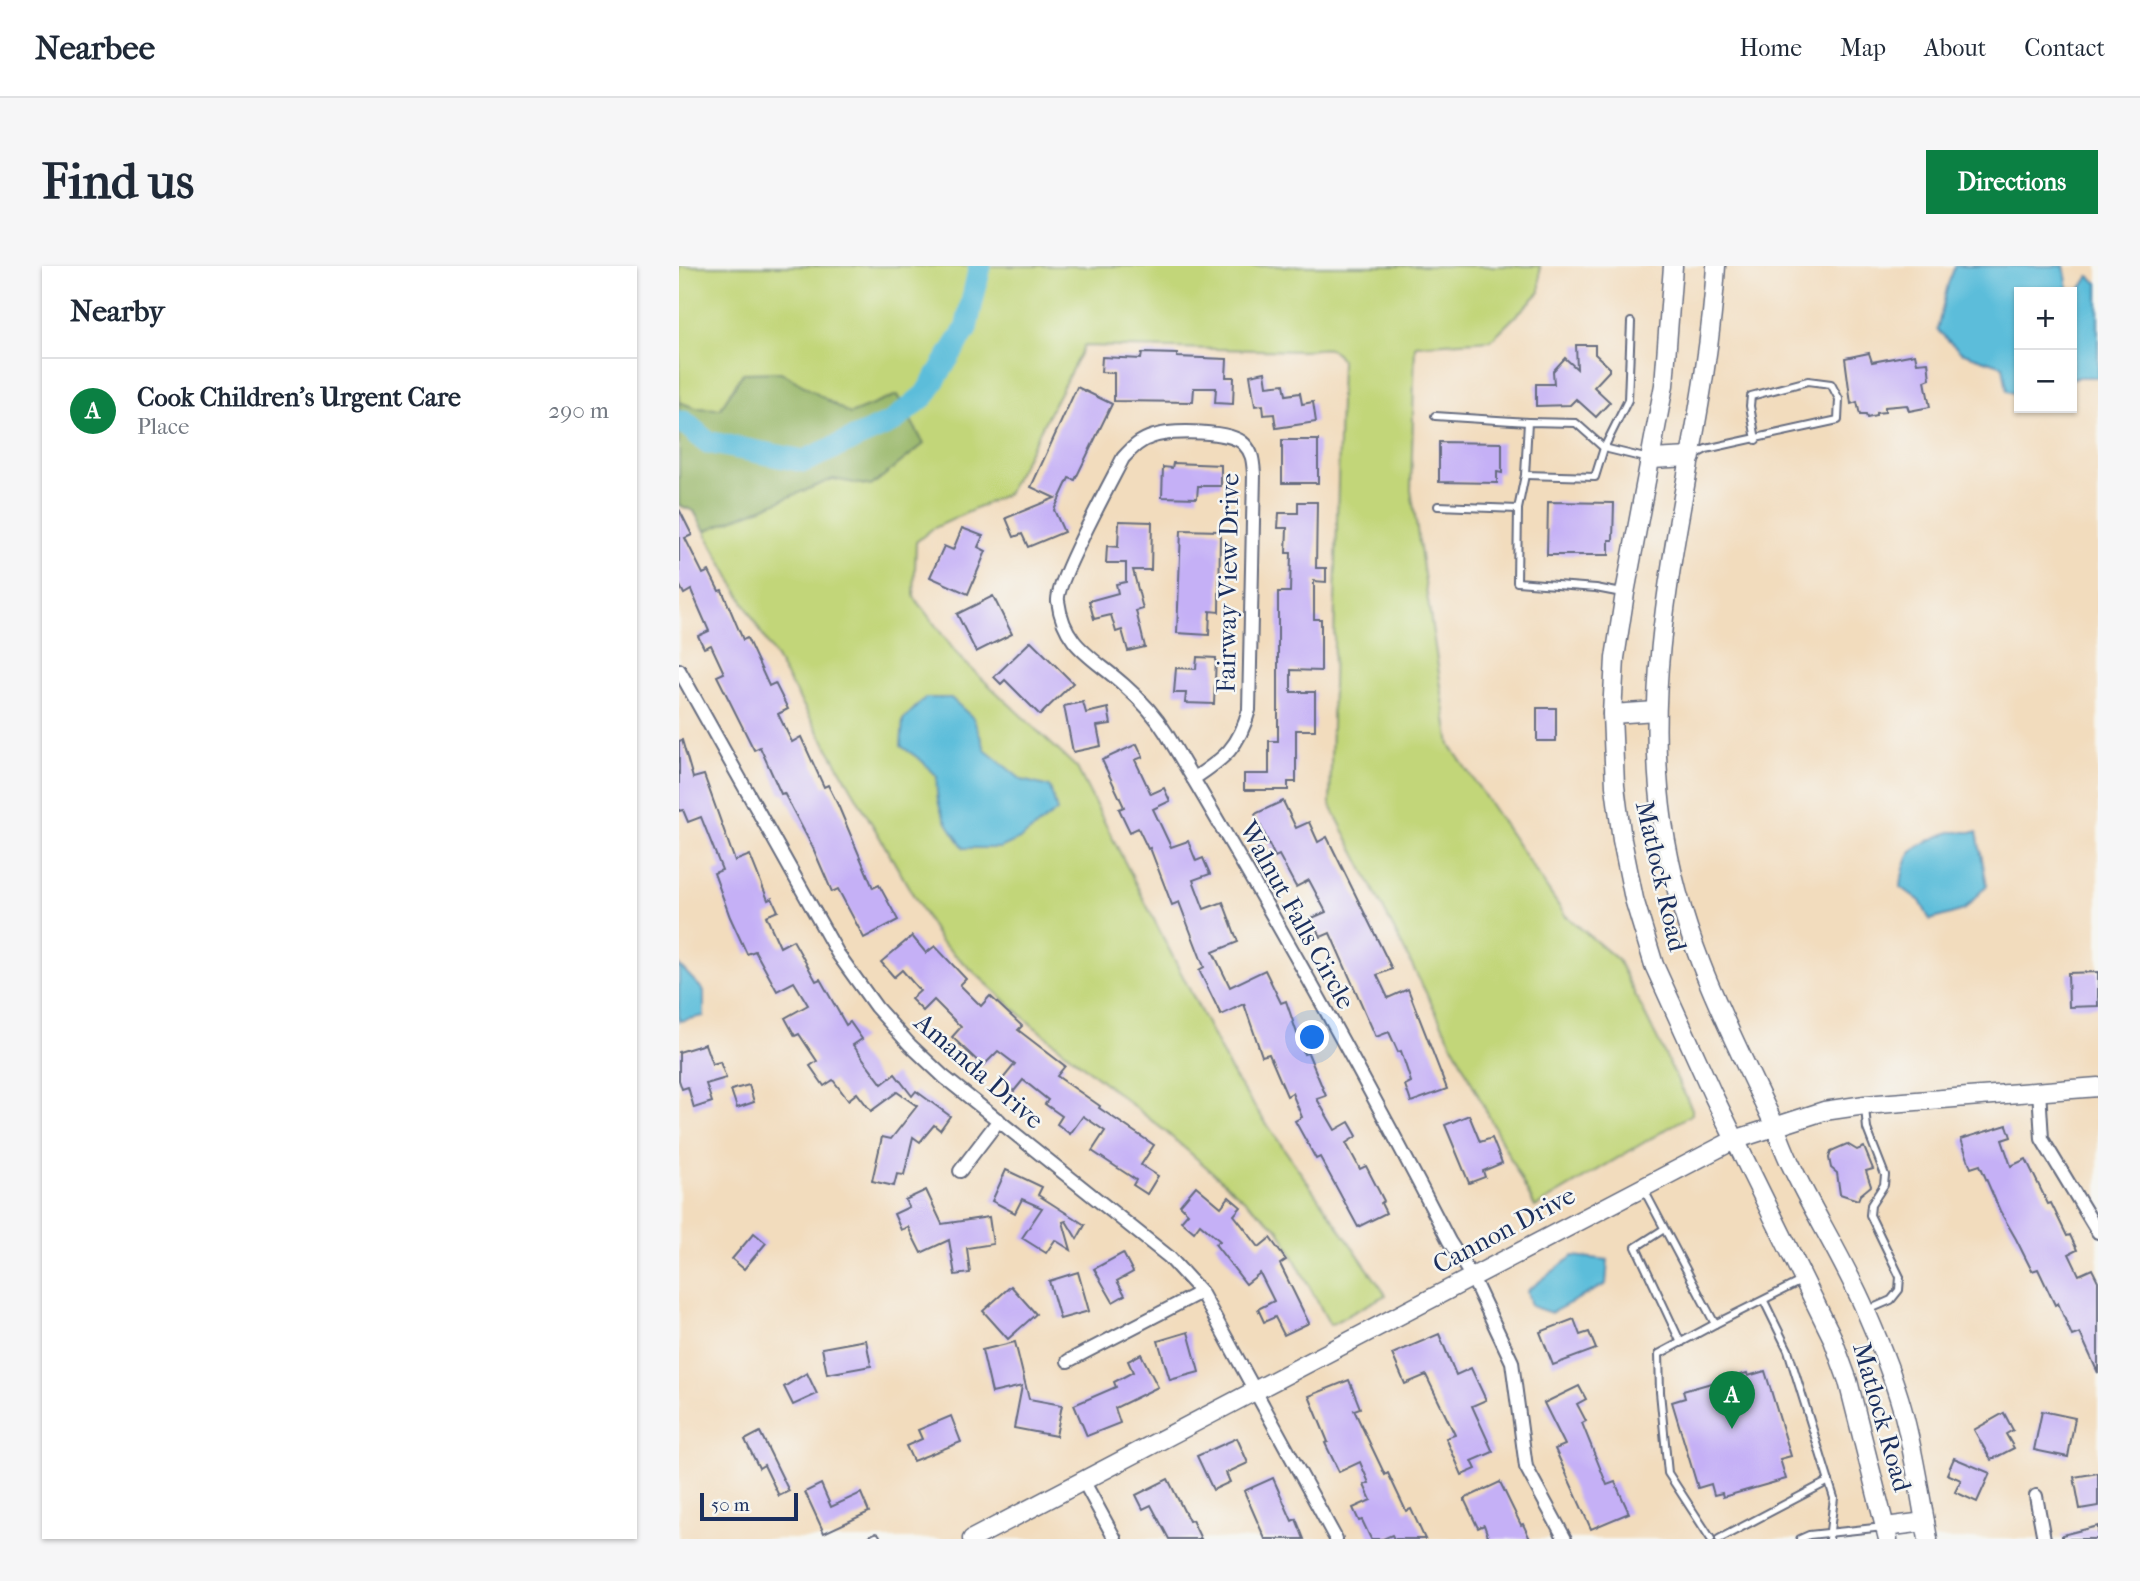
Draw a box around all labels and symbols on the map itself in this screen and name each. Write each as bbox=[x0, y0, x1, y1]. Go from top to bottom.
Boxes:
street label: Fairway View Drive bbox=[1211, 472, 1245, 693]
street label: Matlock Road bbox=[1629, 798, 1694, 955]
street label: Walnut Falls Circle bbox=[1232, 815, 1361, 1014]
street label: Amanda Drive bbox=[907, 1006, 1050, 1136]
your location bbox=[1295, 1020, 1329, 1054]
street label: Cannon Drive bbox=[1428, 1179, 1581, 1280]
street label: Matlock Road bbox=[1846, 1339, 1918, 1496]
pin: A bbox=[1709, 1371, 1755, 1429]
scale bar bbox=[700, 1490, 798, 1522]

